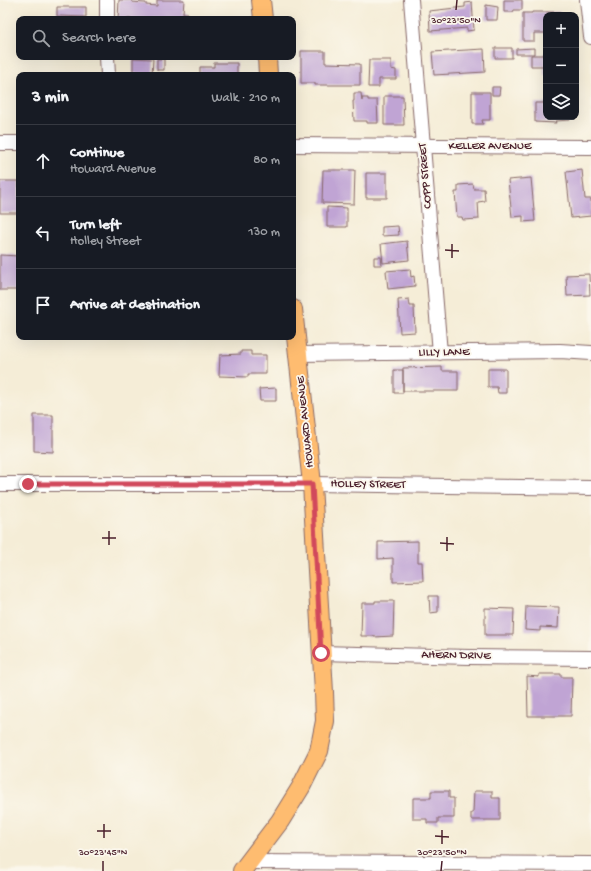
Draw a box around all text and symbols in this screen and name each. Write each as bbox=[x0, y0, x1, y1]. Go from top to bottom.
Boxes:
map controls bbox=[543, 12, 579, 120]
button: + bbox=[543, 12, 579, 48]
text: 30°23'50"N bbox=[430, 15, 481, 27]
search box bbox=[16, 16, 296, 60]
icon: search bbox=[30, 27, 52, 49]
text: Search here bbox=[62, 29, 136, 47]
button: − bbox=[543, 48, 579, 84]
button: layers bbox=[543, 84, 579, 120]
text: 3 min bbox=[32, 88, 69, 108]
text: Walk · 210 m bbox=[212, 91, 280, 106]
street label: KELLER AVENUE bbox=[449, 140, 532, 154]
street label: COPP STREET bbox=[416, 141, 436, 209]
text: Continue bbox=[70, 144, 124, 162]
icon: ahead bbox=[32, 150, 54, 172]
text: 80 m bbox=[253, 153, 280, 168]
text: Howard Avenue bbox=[70, 162, 156, 177]
text: Turn left bbox=[70, 216, 121, 234]
icon: left bbox=[32, 222, 54, 244]
text: 130 m bbox=[248, 225, 280, 240]
text: Holley Street bbox=[70, 234, 141, 249]
icon: arrive bbox=[32, 294, 54, 316]
text: Arrive at destination bbox=[70, 296, 200, 314]
street label: LILLY LANE bbox=[418, 346, 470, 360]
street label: HOWARD AVENUE bbox=[294, 375, 318, 468]
route end bbox=[19, 475, 37, 493]
street label: HOLLEY STREET bbox=[330, 477, 407, 493]
route start bbox=[312, 644, 330, 662]
street label: AHERN DRIVE bbox=[421, 648, 491, 664]
text: 30°23'45"N bbox=[78, 847, 128, 859]
text: 30°23'50"N bbox=[416, 847, 467, 859]

